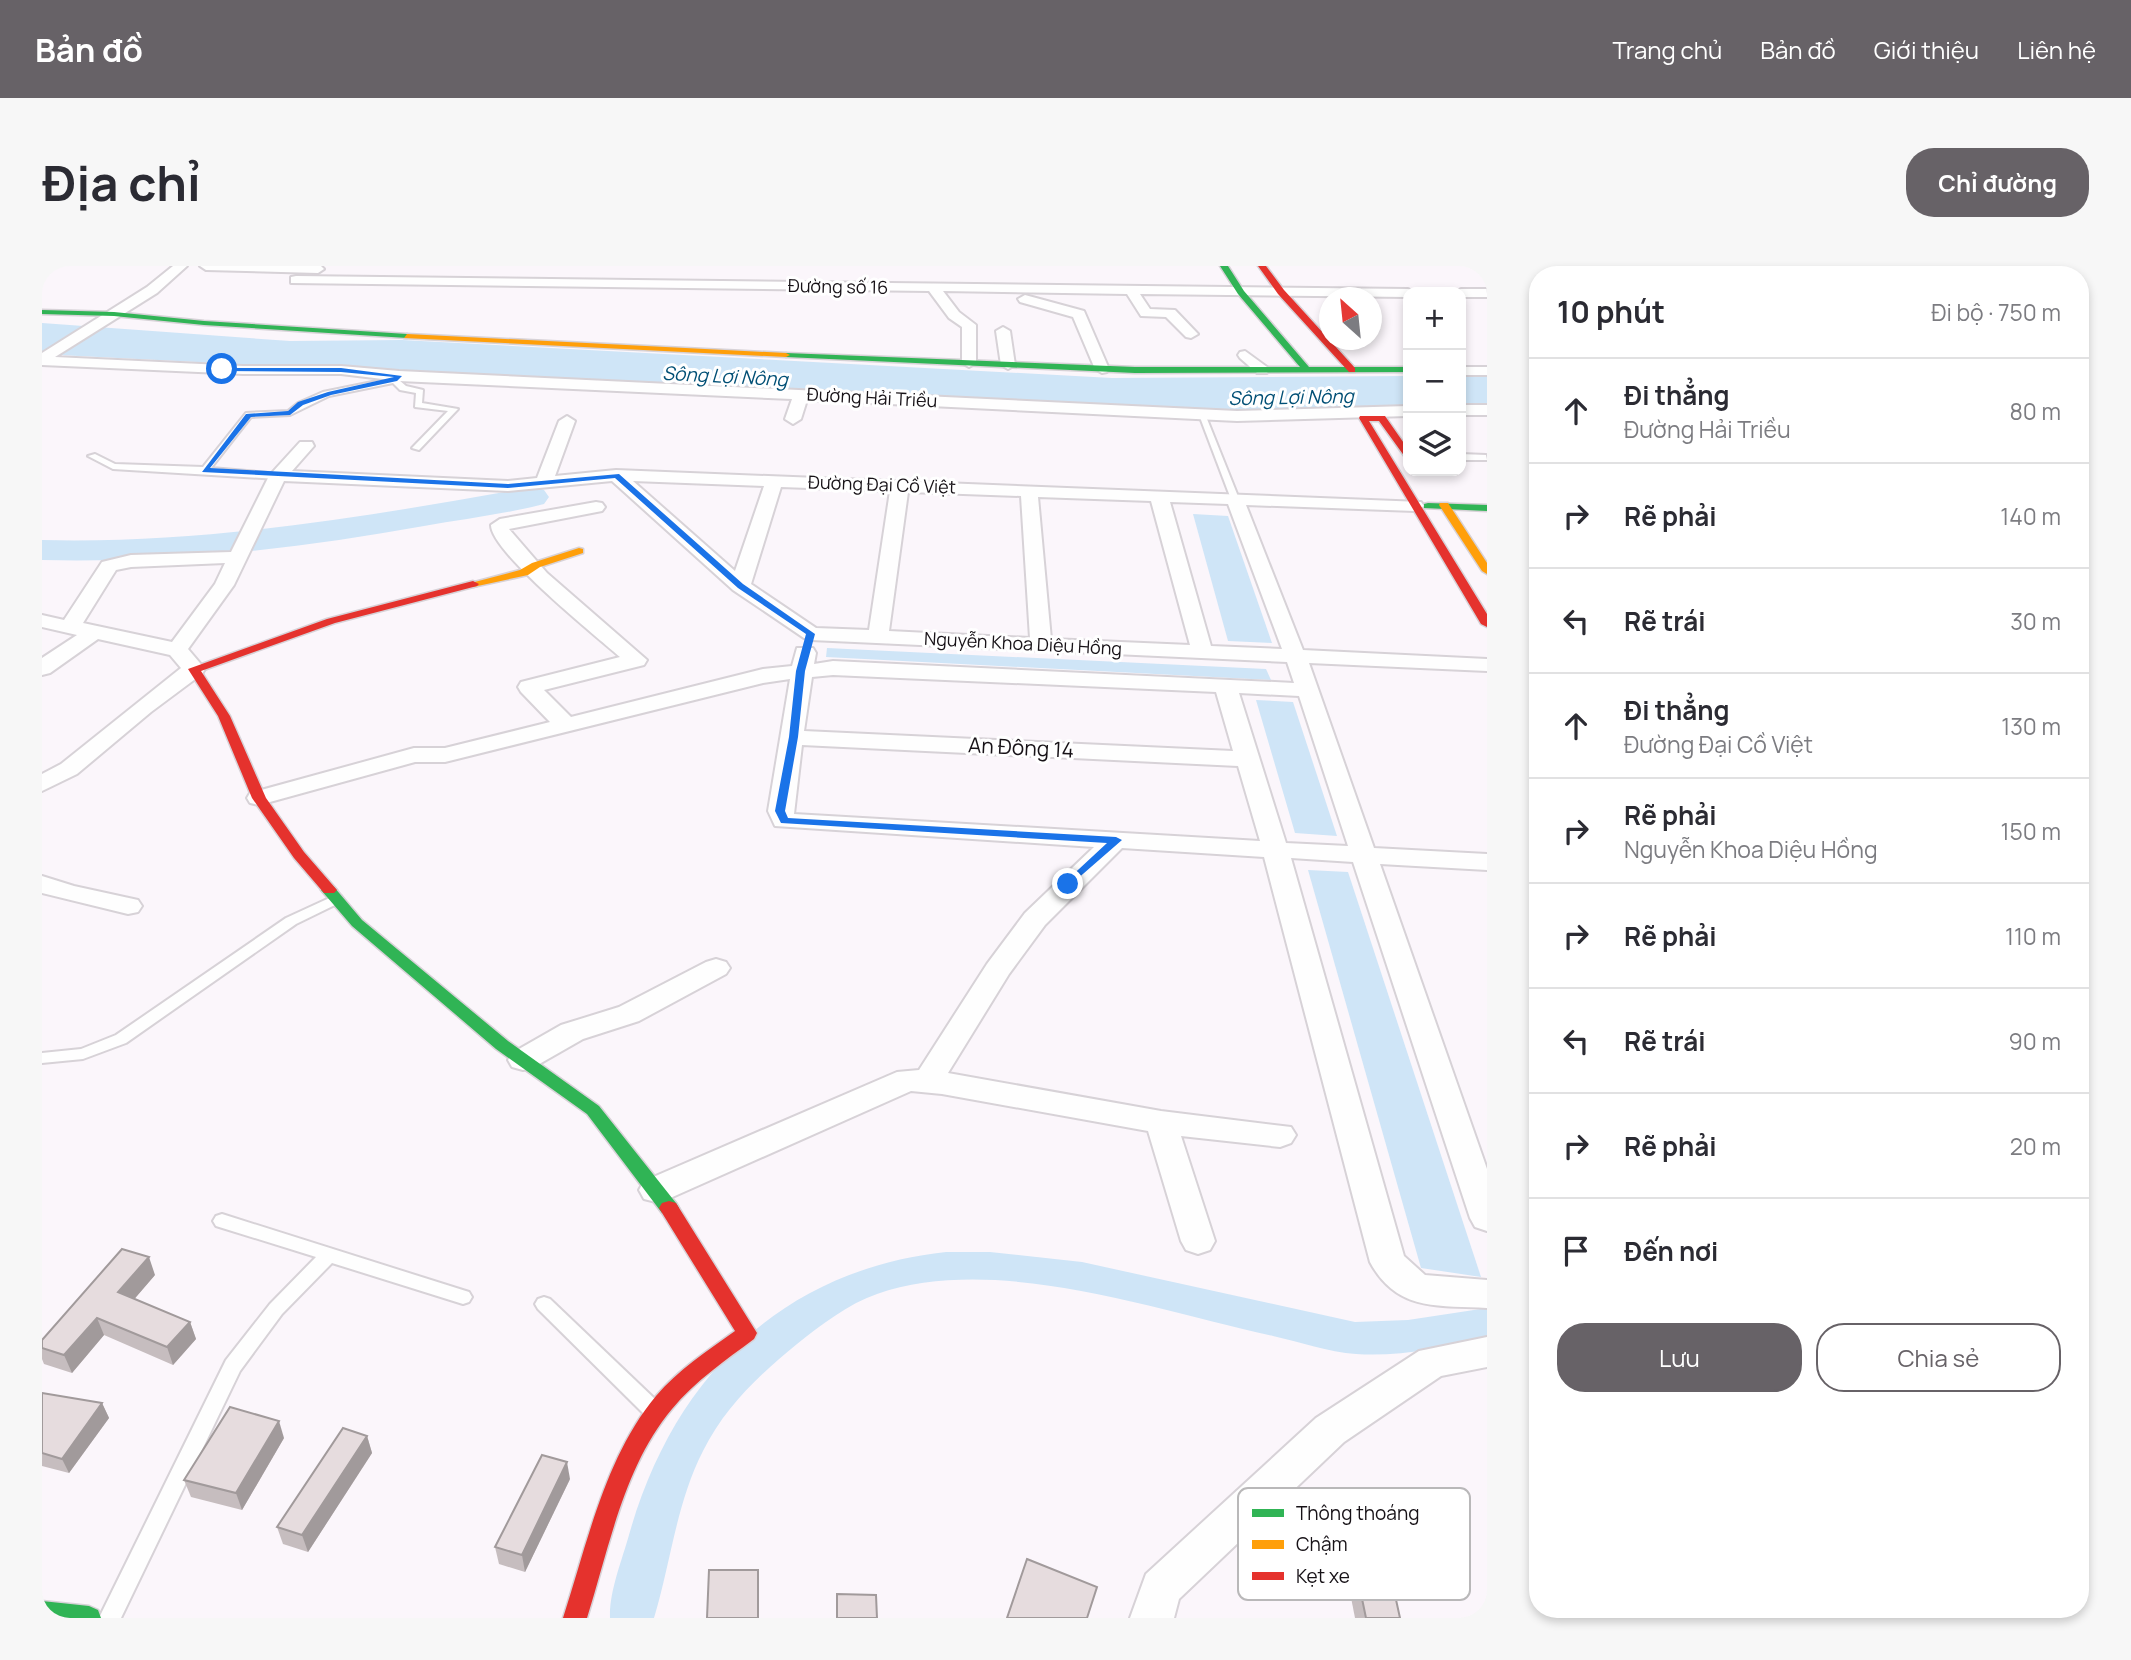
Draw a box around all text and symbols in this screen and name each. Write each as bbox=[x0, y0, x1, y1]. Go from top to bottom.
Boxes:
text: Bản đồ bbox=[35, 27, 143, 72]
text: Trang chủ bbox=[1613, 33, 1722, 66]
text: Bản đồ bbox=[1760, 33, 1836, 66]
text: Giới thiệu bbox=[1874, 33, 1979, 66]
text: Liên hệ bbox=[2017, 33, 2096, 66]
button: Chỉ đường bbox=[1906, 148, 2089, 217]
text: Địa chỉ bbox=[42, 149, 201, 216]
street label: Đường số 16 bbox=[788, 273, 888, 299]
north arrow bbox=[1319, 287, 1382, 350]
map controls bbox=[1403, 287, 1466, 476]
button: + bbox=[1403, 287, 1466, 350]
text: 10 phút bbox=[1557, 291, 1665, 332]
text: Đi bộ · 750 m bbox=[1931, 296, 2061, 328]
button: − bbox=[1403, 350, 1466, 413]
route start bbox=[206, 353, 237, 384]
water label: Sông Lợi Nông bbox=[662, 360, 790, 392]
text: Đi thẳng bbox=[1624, 377, 1730, 413]
street label: Đường Hải Triều bbox=[806, 382, 938, 412]
water label: Sông Lợi Nông bbox=[1228, 383, 1356, 411]
icon: ahead bbox=[1557, 392, 1595, 430]
text: 80 m bbox=[2010, 395, 2061, 427]
button: layers bbox=[1403, 413, 1466, 476]
text: Đường Hải Triều bbox=[1624, 413, 1791, 445]
street label: Đường Đại Cồ Việt bbox=[808, 469, 956, 499]
icon: right bbox=[1557, 497, 1595, 535]
text: Rẽ phải bbox=[1624, 498, 1717, 534]
text: 140 m bbox=[2000, 500, 2061, 532]
icon: left bbox=[1557, 602, 1595, 640]
text: Rẽ trái bbox=[1624, 603, 1706, 639]
text: 30 m bbox=[2010, 605, 2061, 637]
street label: Nguyễn Khoa Diệu Hồng bbox=[923, 626, 1123, 660]
text: Đi thẳng bbox=[1624, 692, 1730, 728]
icon: ahead bbox=[1557, 707, 1595, 745]
text: 130 m bbox=[2001, 710, 2061, 742]
text: Đường Đại Cồ Việt bbox=[1624, 728, 1813, 760]
street label: An Đông 14 bbox=[967, 730, 1075, 764]
text: Rẽ phải bbox=[1624, 797, 1717, 833]
icon: right bbox=[1557, 812, 1595, 850]
text: 150 m bbox=[2001, 815, 2061, 847]
text: Nguyễn Khoa Diệu Hồng bbox=[1624, 833, 1878, 865]
route end bbox=[1052, 868, 1083, 899]
icon: right bbox=[1557, 917, 1595, 955]
text: Rẽ phải bbox=[1624, 918, 1717, 954]
text: 110 m bbox=[2005, 920, 2061, 952]
icon: left bbox=[1557, 1022, 1595, 1060]
text: Rẽ trái bbox=[1624, 1023, 1706, 1059]
text: 90 m bbox=[2009, 1025, 2061, 1057]
icon: right bbox=[1557, 1127, 1595, 1165]
text: Rẽ phải bbox=[1624, 1128, 1717, 1164]
text: 20 m bbox=[2010, 1130, 2061, 1162]
icon: arrive bbox=[1557, 1232, 1595, 1270]
text: Đến nơi bbox=[1624, 1233, 1718, 1269]
button: Lưu bbox=[1557, 1323, 1802, 1392]
button: Chia sẻ bbox=[1816, 1323, 2061, 1392]
legend bbox=[1238, 1488, 1470, 1600]
text: Thông thoáng bbox=[1296, 1500, 1419, 1526]
text: Chậm bbox=[1296, 1531, 1348, 1557]
text: Kẹt xe bbox=[1296, 1563, 1350, 1589]

